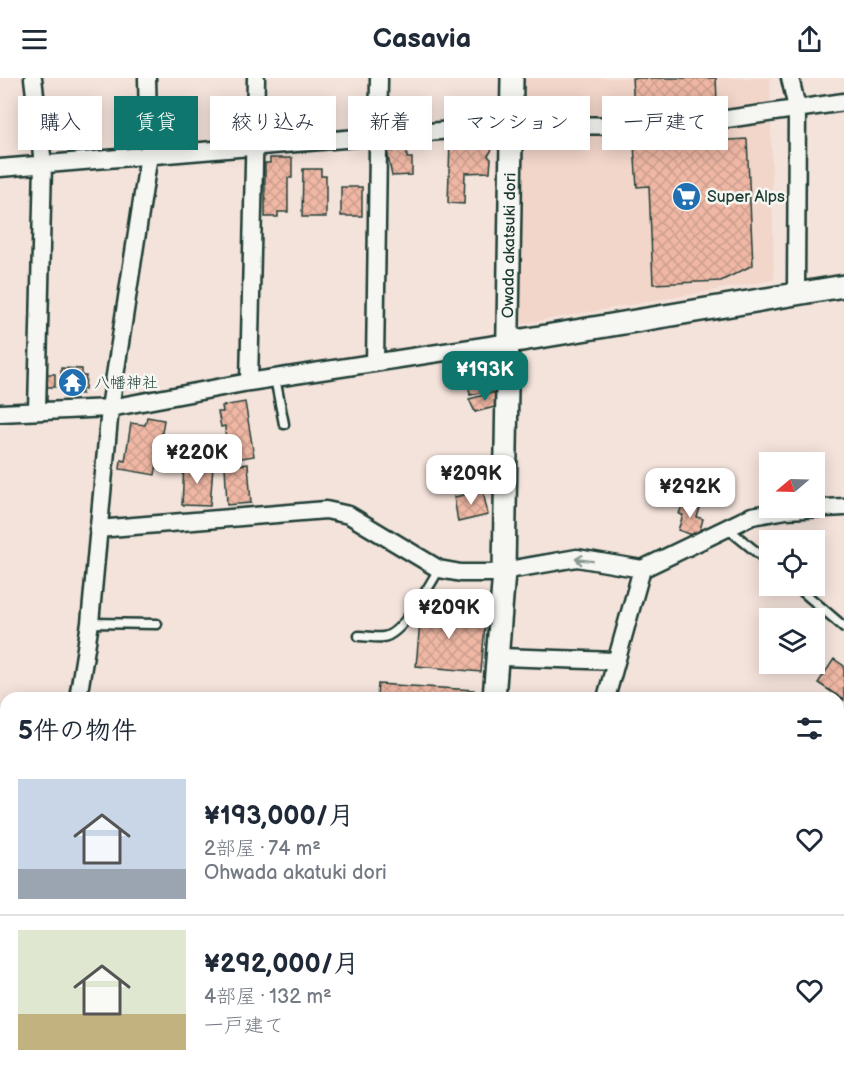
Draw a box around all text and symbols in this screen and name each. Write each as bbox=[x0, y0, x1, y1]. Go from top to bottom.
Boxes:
icon: menu bbox=[18, 23, 51, 56]
text: Casavia bbox=[373, 23, 471, 55]
icon: share bbox=[793, 23, 826, 56]
chip: 購入 bbox=[18, 96, 102, 150]
chip: 賃貸 bbox=[114, 96, 198, 150]
chip: 絞り込み bbox=[210, 96, 336, 150]
chip: 新着 bbox=[348, 96, 432, 150]
chip: マンション bbox=[444, 96, 590, 150]
chip: 一戸建て bbox=[602, 96, 728, 150]
street label: Owada akatsuki dori bbox=[499, 173, 520, 318]
supermarket icon: Super Alps bbox=[670, 181, 702, 213]
place label: Super Alps bbox=[707, 188, 785, 207]
pin: ¥193K bbox=[443, 351, 527, 402]
text: ¥193K bbox=[456, 358, 514, 382]
temple icon: 八幡神社 bbox=[57, 367, 89, 399]
place label: 八幡神社 bbox=[94, 374, 158, 393]
pin: ¥220K bbox=[155, 434, 239, 485]
text: ¥220K bbox=[166, 441, 228, 465]
north arrow bbox=[759, 452, 825, 518]
map controls bbox=[759, 452, 825, 674]
pin: ¥209K bbox=[429, 455, 513, 506]
text: ¥209K bbox=[440, 462, 502, 486]
pin: ¥292K bbox=[648, 468, 732, 519]
text: ¥292K bbox=[659, 475, 721, 499]
button: locate bbox=[759, 530, 825, 596]
one-way arrow bbox=[575, 554, 595, 565]
pin: ¥209K bbox=[407, 589, 491, 640]
text: ¥209K bbox=[418, 596, 480, 620]
button: layers bbox=[759, 608, 825, 674]
icon: filters bbox=[793, 712, 826, 745]
text: 5件の物件 bbox=[18, 716, 137, 747]
text: ¥193,000/月 bbox=[204, 801, 354, 832]
icon: home bbox=[66, 803, 138, 875]
icon: heart bbox=[793, 823, 826, 856]
text: 2部屋 · 74 m² bbox=[204, 837, 321, 861]
text: Ohwada akatuki dori bbox=[204, 861, 387, 885]
text: ¥292,000/月 bbox=[204, 949, 359, 980]
icon: home bbox=[66, 954, 138, 1026]
icon: heart bbox=[793, 974, 826, 1007]
text: 4部屋 · 132 m² bbox=[204, 985, 332, 1009]
text: 一戸建て bbox=[204, 1014, 284, 1038]

